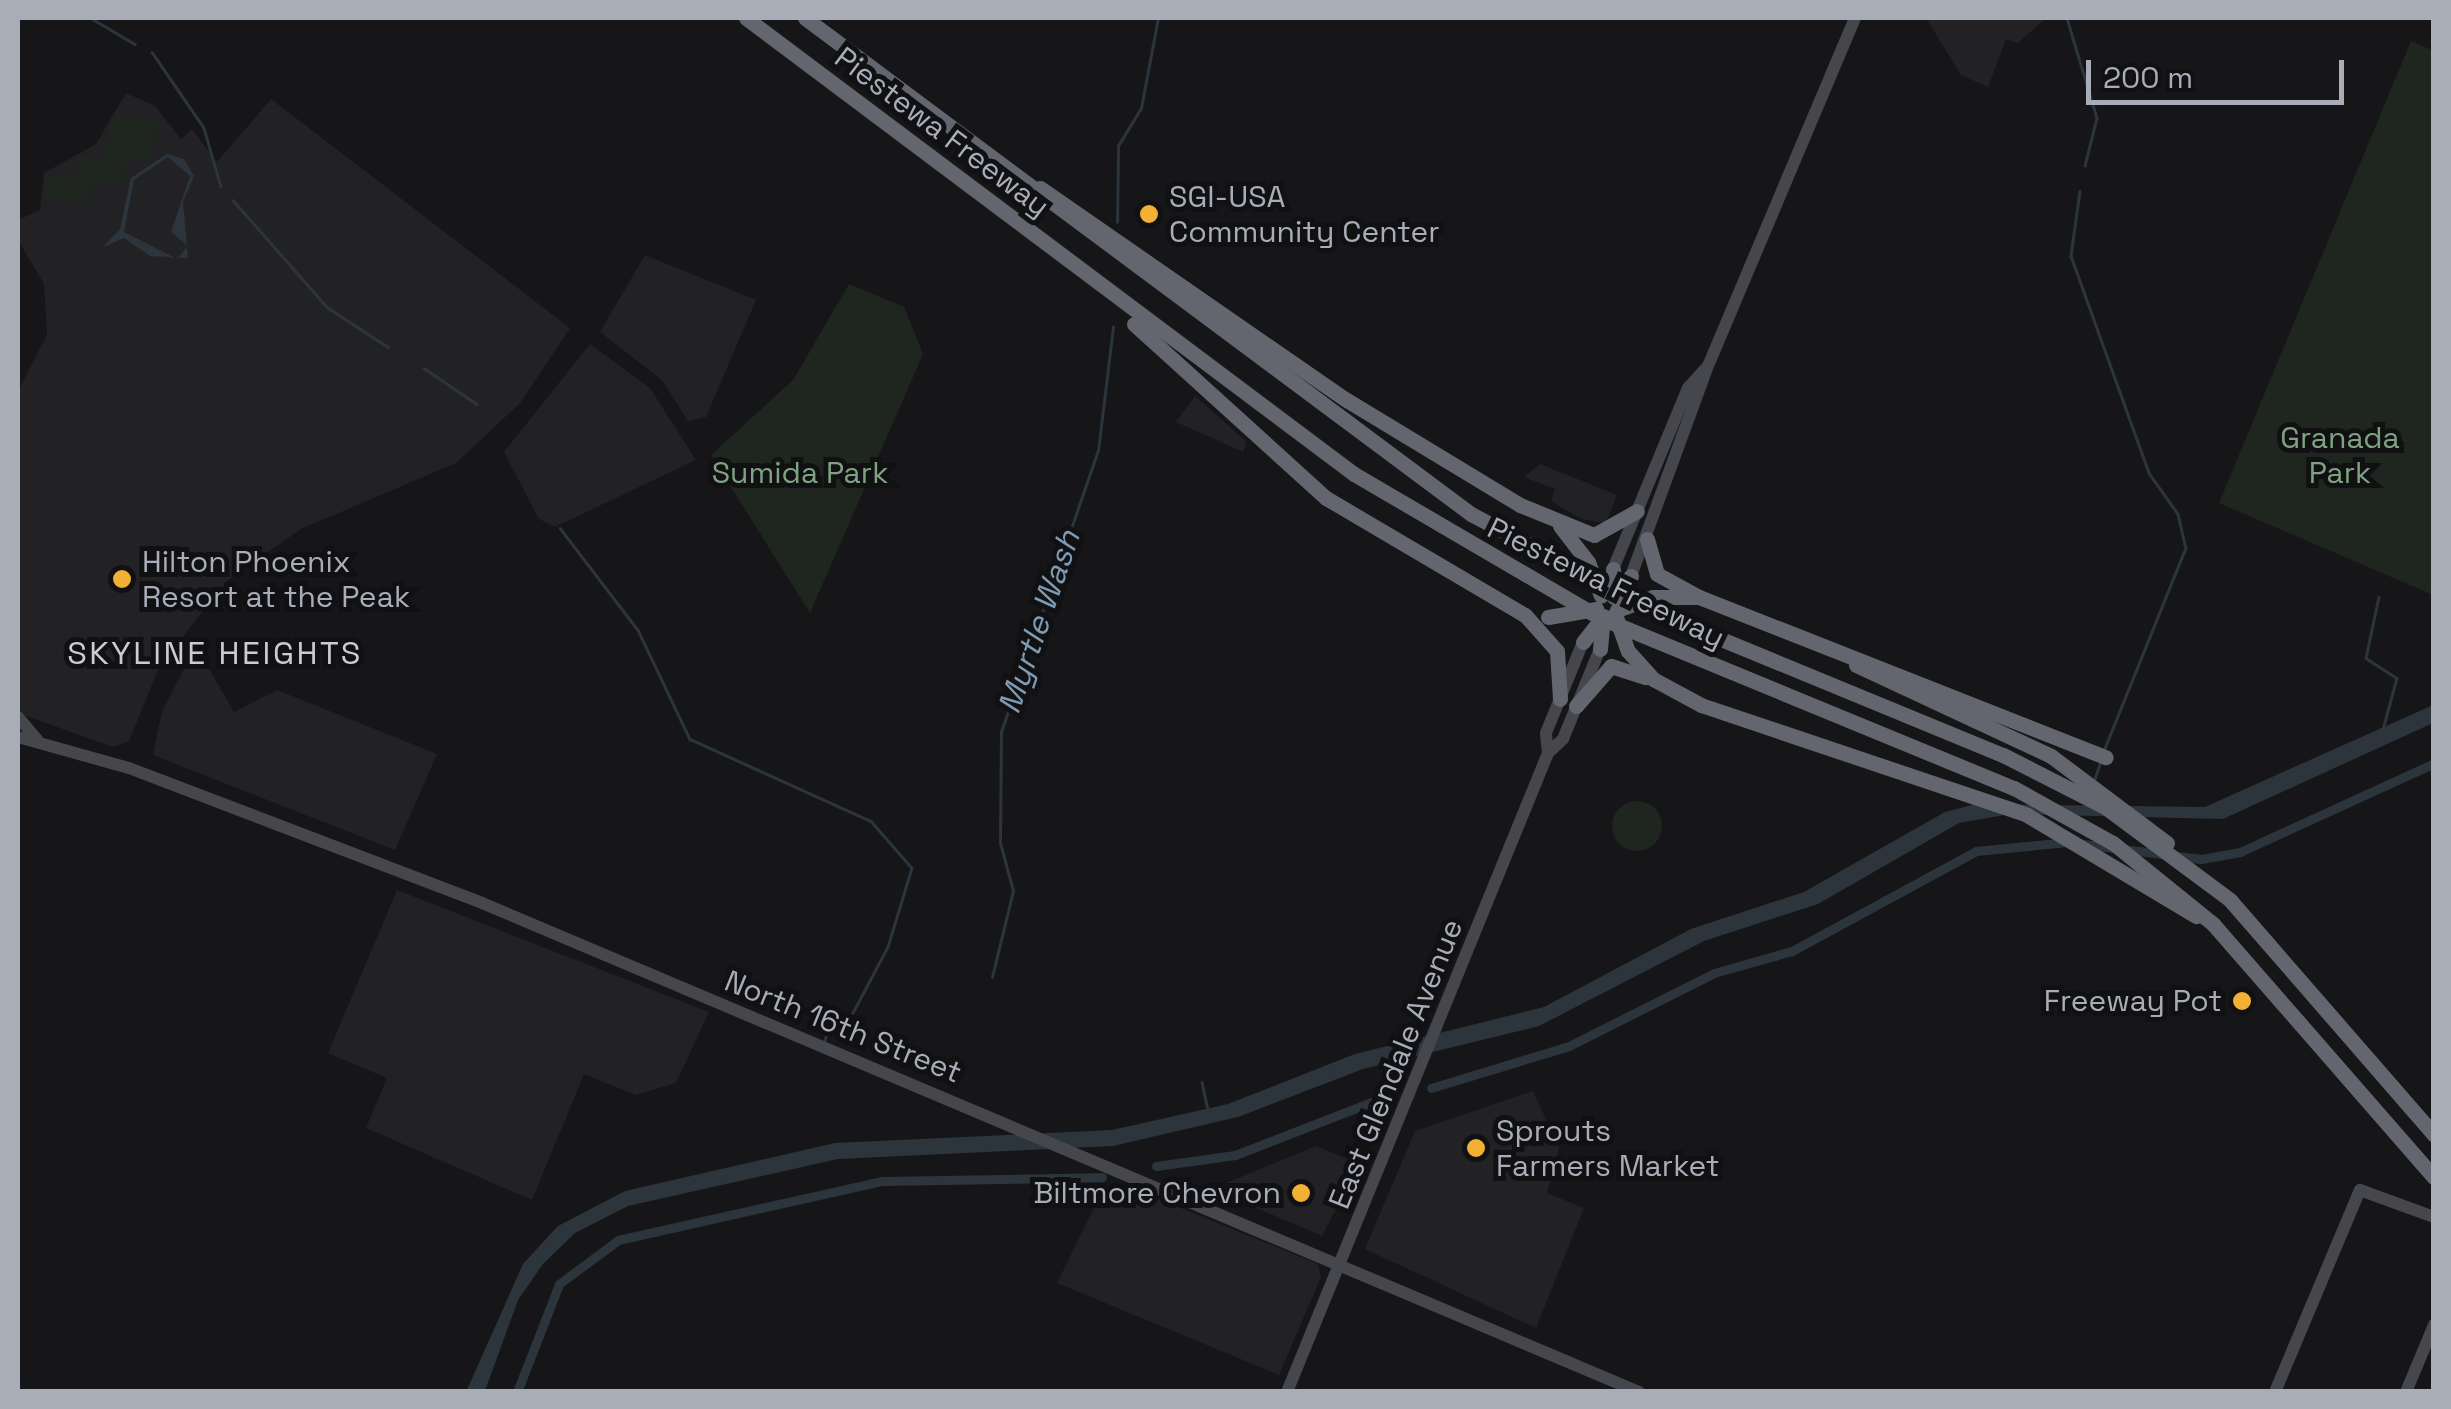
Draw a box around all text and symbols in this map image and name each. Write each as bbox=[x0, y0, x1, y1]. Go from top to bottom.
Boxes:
street label: Piestewa Freeway bbox=[828, 40, 1056, 224]
scale bar bbox=[2091, 40, 2348, 102]
text: 200 m bbox=[2103, 58, 2193, 97]
place label: SGI-USA Community Center bbox=[1169, 179, 1439, 250]
marker: SGI-USA Community Center bbox=[1138, 203, 1160, 225]
park label: Granada Park bbox=[2280, 420, 2400, 490]
park label: Sumida Park bbox=[712, 455, 888, 491]
street label: Piestewa Freeway bbox=[1482, 510, 1730, 656]
water label: Myrtle Wash bbox=[990, 525, 1088, 719]
place label: Hilton Phoenix Resort at the Peak bbox=[142, 544, 410, 614]
marker: Hilton Phoenix Resort at the Peak bbox=[111, 568, 133, 590]
district label: SKYLINE HEIGHTS bbox=[67, 634, 363, 672]
street label: East Glendale Avenue bbox=[1321, 914, 1471, 1214]
street label: North 16th Street bbox=[719, 963, 967, 1091]
place label: Freeway Pot bbox=[2044, 983, 2222, 1019]
marker: Freeway Pot bbox=[2231, 990, 2253, 1012]
place label: Sprouts Farmers Market bbox=[1496, 1113, 1719, 1184]
marker: Sprouts Farmers Market bbox=[1465, 1137, 1487, 1159]
place label: Biltmore Chevron bbox=[1033, 1175, 1281, 1211]
marker: Biltmore Chevron bbox=[1290, 1182, 1312, 1204]

